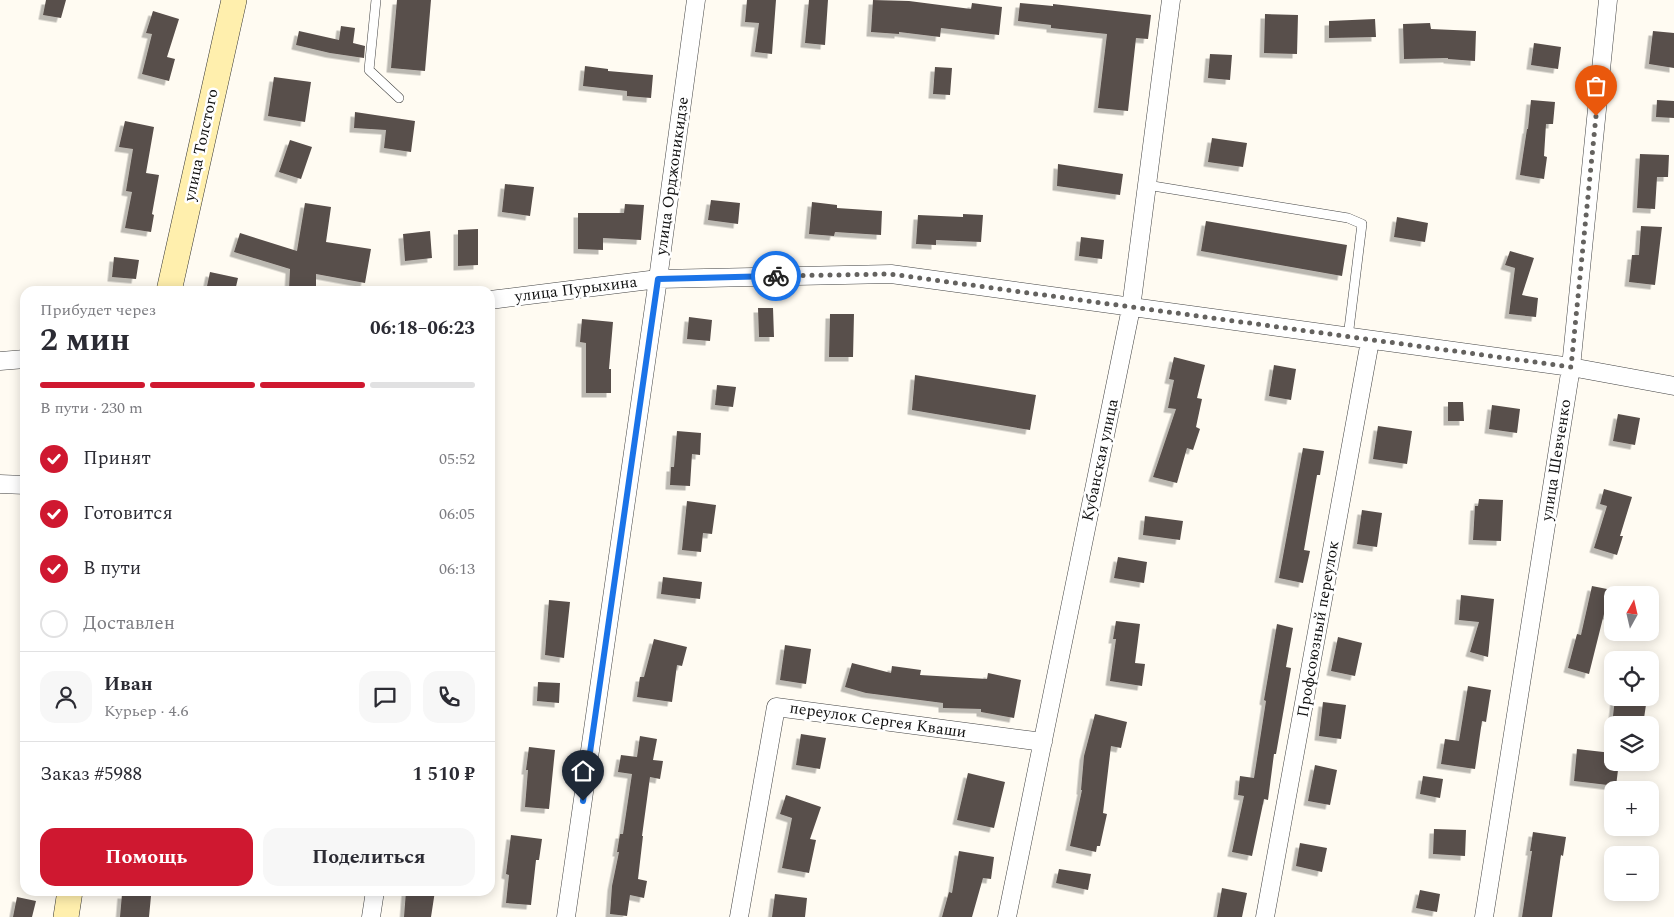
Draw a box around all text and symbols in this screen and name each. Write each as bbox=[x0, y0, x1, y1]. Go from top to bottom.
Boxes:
pin bbox=[1575, 65, 1617, 116]
icon: bag bbox=[1582, 72, 1610, 100]
street label: улица Толстого bbox=[177, 87, 225, 204]
street label: улица Орджоникидзе bbox=[649, 95, 695, 258]
courier bbox=[751, 251, 801, 301]
icon: bike bbox=[762, 262, 790, 290]
street label: улица Пурыхина bbox=[512, 270, 639, 309]
text: Прибудет через bbox=[40, 298, 156, 322]
text: 06:18–06:23 bbox=[370, 314, 475, 343]
text: 2 мин bbox=[40, 316, 130, 365]
text: В пути · 230 m bbox=[40, 396, 143, 420]
street label: Кубанская улица bbox=[1075, 396, 1125, 523]
street label: улица Шевченко bbox=[1534, 397, 1577, 524]
text: Принят bbox=[83, 444, 151, 473]
icon: check bbox=[40, 445, 68, 473]
text: 05:52 bbox=[439, 447, 475, 471]
text: Готовится bbox=[83, 499, 173, 528]
icon: check bbox=[40, 500, 68, 528]
text: 06:05 bbox=[439, 502, 475, 526]
street label: Профсоюзный переулок bbox=[1291, 539, 1345, 719]
text: В пути bbox=[83, 554, 141, 583]
icon: check bbox=[40, 555, 68, 583]
text: 06:13 bbox=[439, 557, 475, 581]
north arrow bbox=[1604, 586, 1659, 641]
map controls bbox=[1604, 586, 1659, 901]
text: Доставлен bbox=[83, 609, 175, 638]
button: locate bbox=[1604, 651, 1659, 706]
text: Иван bbox=[104, 670, 153, 699]
button: person bbox=[40, 671, 92, 723]
button: chat bbox=[359, 671, 411, 723]
button: phone bbox=[423, 671, 475, 723]
street label: переулок Сергея Кваши bbox=[788, 696, 968, 744]
text: Курьер · 4.6 bbox=[104, 699, 189, 723]
button: layers bbox=[1604, 716, 1659, 771]
pin bbox=[562, 750, 604, 801]
icon: home bbox=[569, 757, 597, 785]
text: Заказ #5988 bbox=[40, 760, 142, 789]
text: 1 510 ₽ bbox=[412, 760, 475, 789]
button: + bbox=[1604, 781, 1659, 836]
button: Помощь bbox=[40, 828, 253, 886]
button: Поделиться bbox=[263, 828, 475, 886]
button: − bbox=[1604, 846, 1659, 901]

